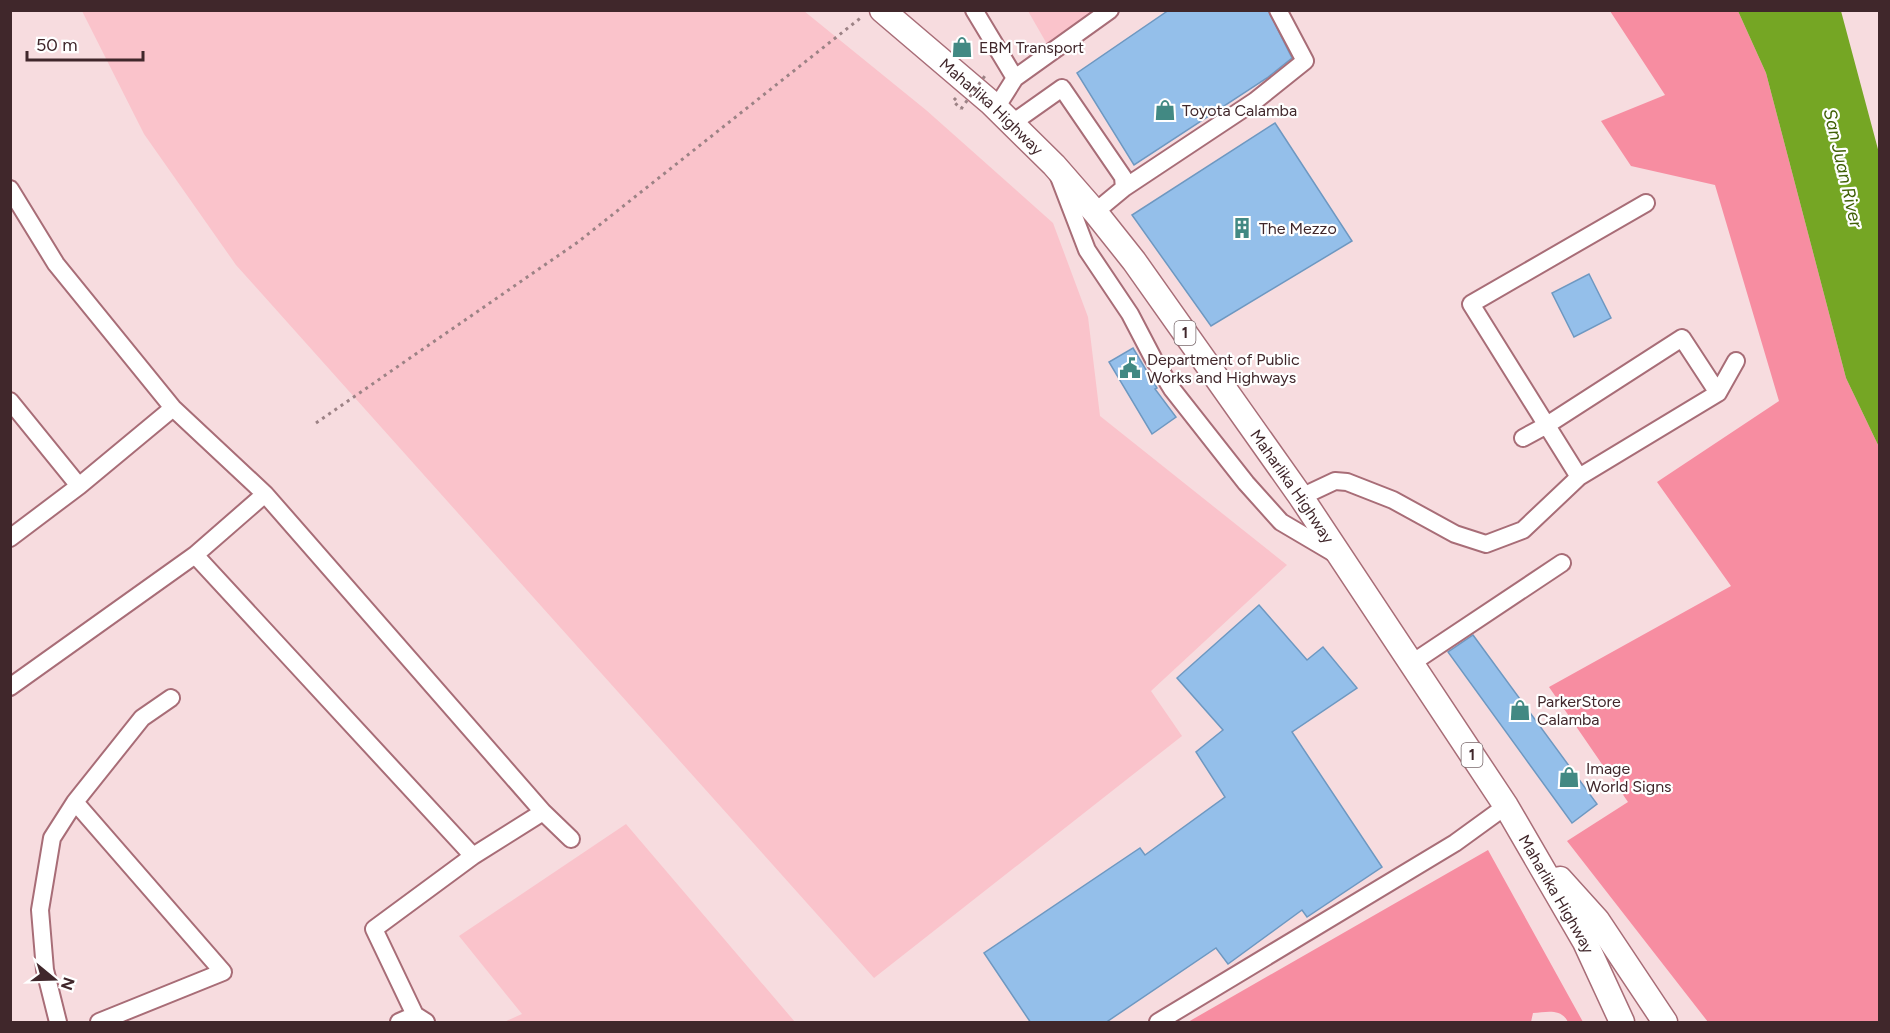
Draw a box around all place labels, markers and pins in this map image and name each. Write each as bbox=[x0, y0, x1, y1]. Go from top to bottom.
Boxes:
shop icon: EBM Transport bbox=[950, 35, 974, 59]
place label: EBM Transport bbox=[979, 38, 1084, 57]
shop icon: Toyota Calamba bbox=[1153, 98, 1177, 122]
place label: Toyota Calamba bbox=[1182, 101, 1297, 120]
building icon: The Mezzo bbox=[1230, 216, 1254, 240]
place label: The Mezzo bbox=[1259, 219, 1337, 238]
place label: Department of Public Works and Highways bbox=[1147, 350, 1300, 387]
public building icon: Department of Public Works and Highways bbox=[1118, 356, 1142, 380]
place label: ParkerStore Calamba bbox=[1537, 692, 1621, 729]
shop icon: ParkerStore Calamba bbox=[1508, 698, 1532, 722]
place label: Image World Signs bbox=[1586, 759, 1672, 796]
shop icon: Image World Signs bbox=[1557, 765, 1581, 789]

